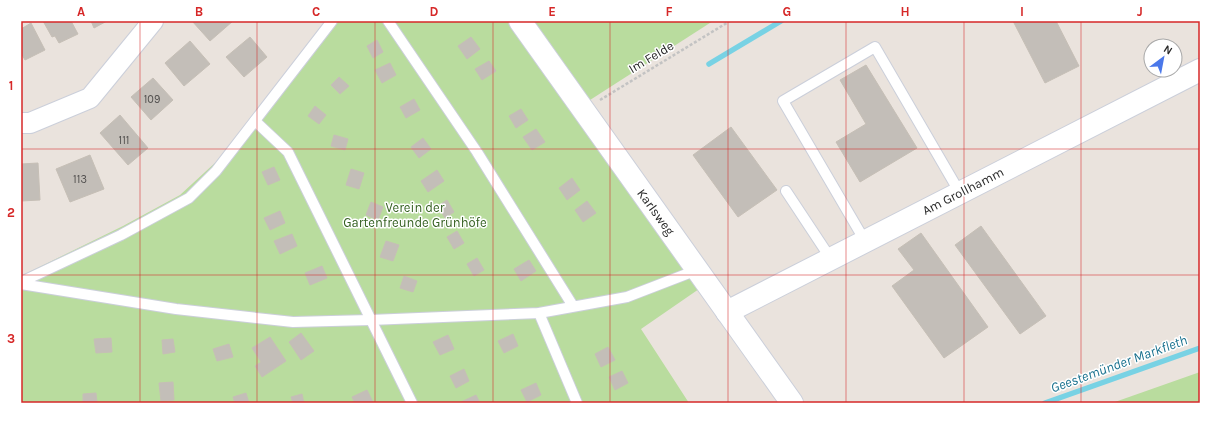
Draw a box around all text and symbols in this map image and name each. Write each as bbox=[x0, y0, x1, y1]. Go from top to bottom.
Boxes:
text: A bbox=[77, 4, 85, 19]
text: B bbox=[195, 4, 203, 19]
text: C bbox=[312, 4, 320, 19]
text: D bbox=[430, 4, 439, 19]
text: E bbox=[548, 4, 556, 19]
text: F bbox=[665, 4, 673, 19]
text: G bbox=[783, 4, 791, 19]
text: H bbox=[900, 4, 910, 19]
text: I bbox=[1020, 4, 1024, 19]
text: J bbox=[1137, 4, 1143, 19]
street label: Im Felde bbox=[626, 38, 677, 76]
north arrow bbox=[1143, 38, 1183, 78]
text: N bbox=[1161, 42, 1175, 58]
text: 1 bbox=[9, 78, 13, 93]
house number: 109 bbox=[144, 93, 160, 106]
house number: 111 bbox=[119, 134, 129, 147]
street label: Am Grollhamm bbox=[920, 164, 1006, 218]
house number: 113 bbox=[73, 173, 87, 186]
street label: Karlsweg bbox=[634, 186, 678, 239]
park label: Verein der Gartenfreunde Grünhöfe bbox=[343, 200, 487, 230]
text: 2 bbox=[7, 205, 15, 220]
text: 3 bbox=[7, 331, 15, 346]
water label: Geestemünder Markfleth bbox=[1048, 331, 1190, 397]

